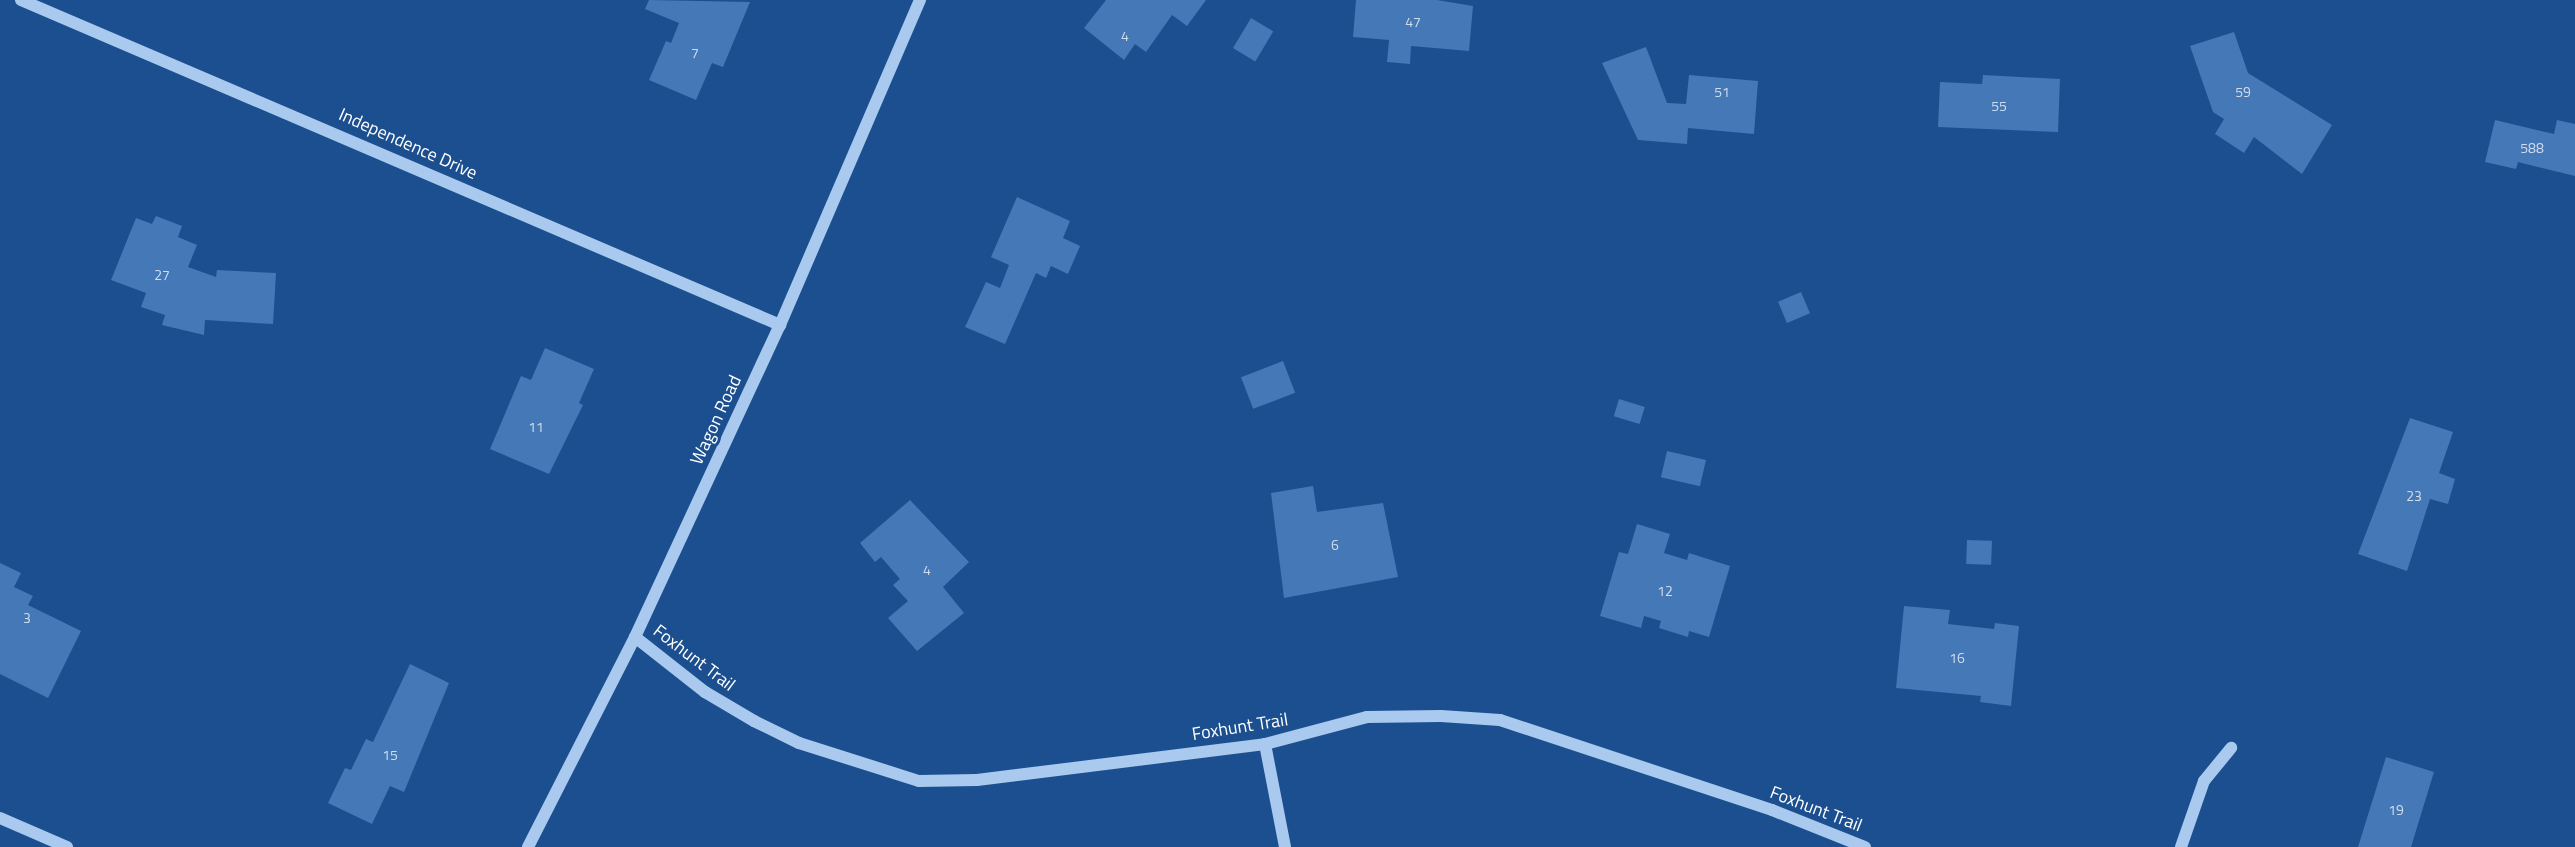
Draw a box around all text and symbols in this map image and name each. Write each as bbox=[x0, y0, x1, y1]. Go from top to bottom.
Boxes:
house number: 47 bbox=[1405, 14, 1421, 30]
house number: 4 bbox=[1121, 28, 1129, 44]
house number: 7 bbox=[691, 45, 699, 61]
house number: 51 bbox=[1714, 84, 1730, 100]
house number: 59 bbox=[2235, 84, 2251, 100]
house number: 55 bbox=[1991, 98, 2007, 114]
street label: Independence Drive bbox=[335, 104, 481, 184]
house number: 588 bbox=[2520, 140, 2544, 156]
house number: 27 bbox=[154, 267, 170, 283]
street label: Wagon Road bbox=[686, 372, 746, 468]
house number: 11 bbox=[528, 419, 544, 435]
house number: 23 bbox=[2406, 488, 2422, 504]
house number: 6 bbox=[1331, 537, 1339, 553]
house number: 4 bbox=[923, 562, 931, 578]
house number: 12 bbox=[1657, 583, 1673, 599]
house number: 3 bbox=[23, 610, 31, 626]
street label: Foxhunt Trail bbox=[649, 620, 739, 696]
house number: 16 bbox=[1949, 650, 1965, 666]
street label: Foxhunt Trail bbox=[1190, 709, 1290, 745]
house number: 15 bbox=[382, 747, 398, 763]
street label: Foxhunt Trail bbox=[1767, 782, 1865, 836]
house number: 19 bbox=[2388, 802, 2404, 818]

